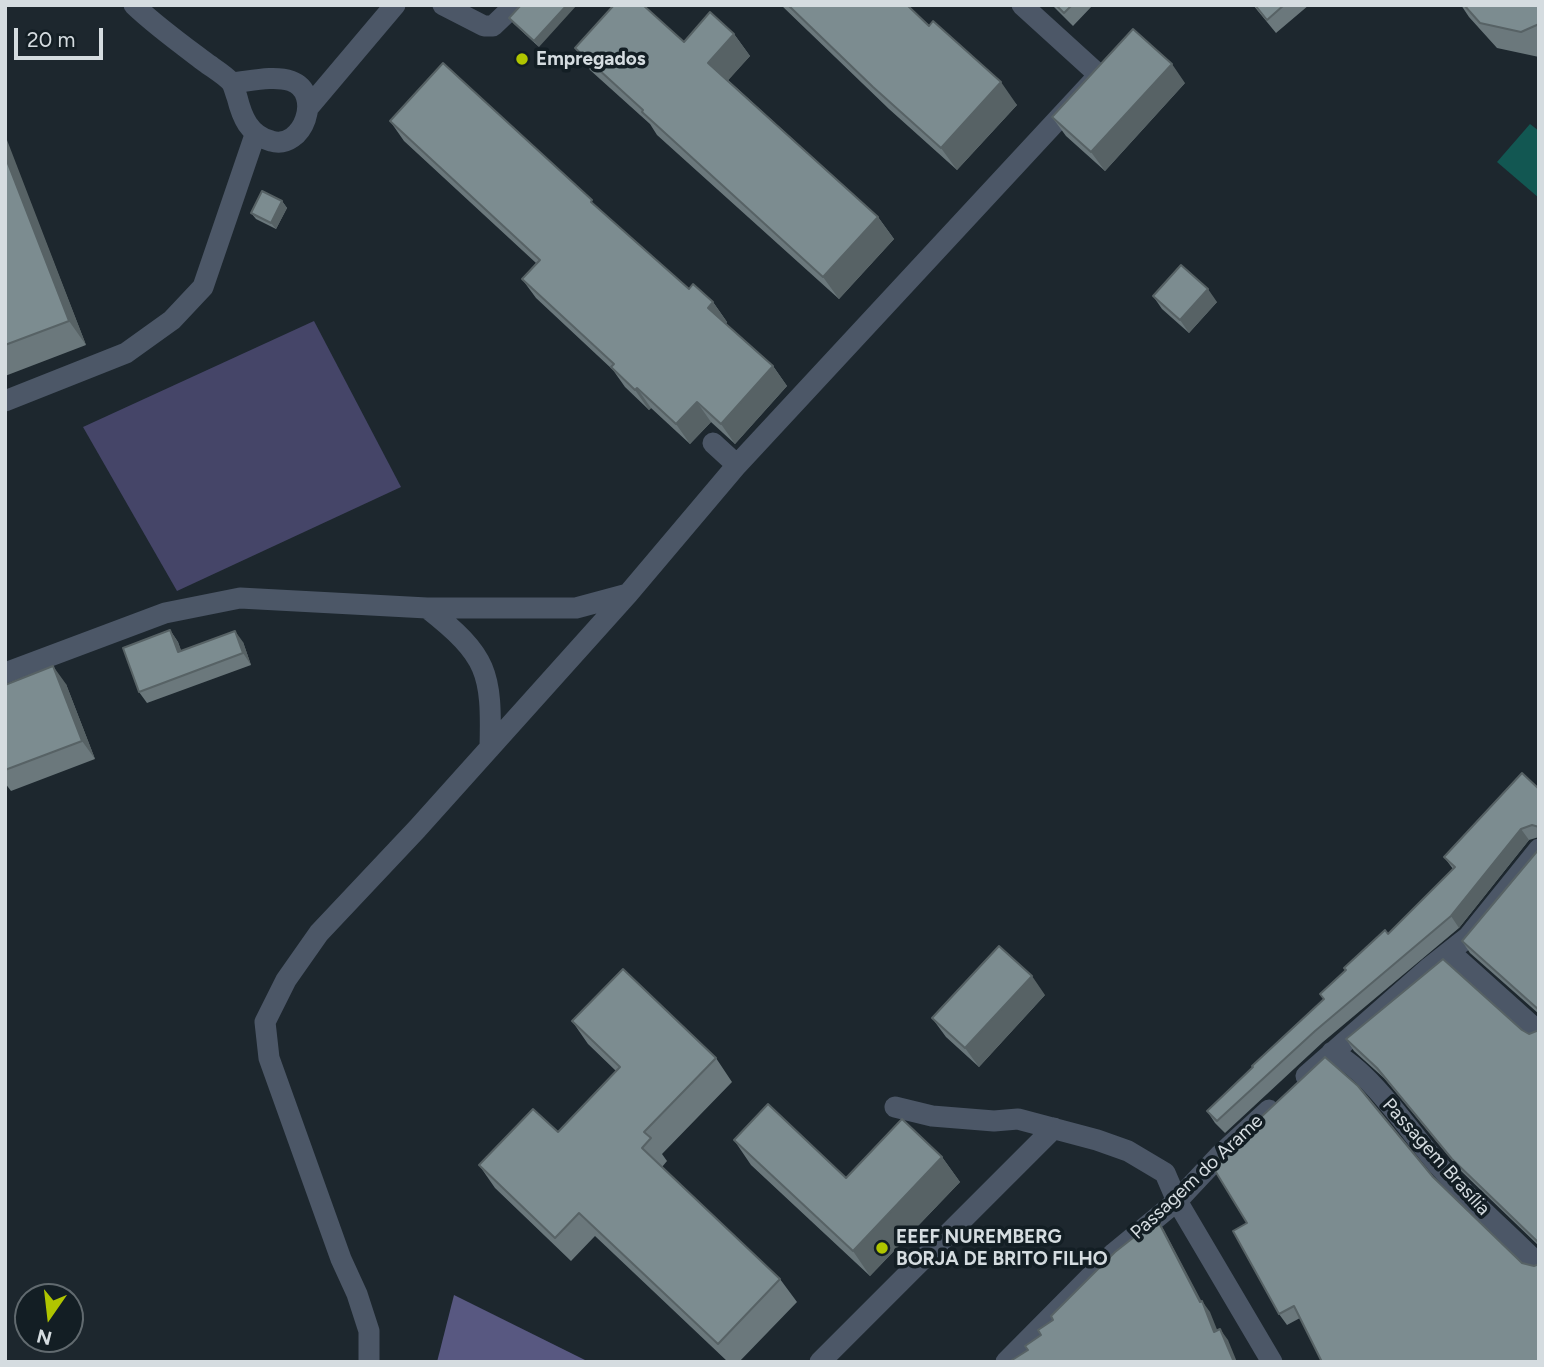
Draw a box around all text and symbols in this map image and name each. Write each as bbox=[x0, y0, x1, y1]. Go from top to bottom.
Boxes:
scale bar bbox=[18, 14, 107, 58]
text: 20 m bbox=[27, 27, 75, 52]
place label: Empregados bbox=[536, 48, 646, 70]
marker: Empregados bbox=[514, 51, 530, 67]
street label: Passagem Brasília bbox=[1377, 1094, 1495, 1220]
street label: Passagem do Arame bbox=[1126, 1110, 1268, 1244]
place label: EEEF NUREMBERG BORJA DE BRITO FILHO bbox=[896, 1226, 1108, 1270]
marker: EEEF NUREMBERG BORJA DE BRITO FILHO bbox=[874, 1240, 890, 1256]
north arrow bbox=[14, 1283, 84, 1353]
text: N bbox=[34, 1324, 54, 1350]

